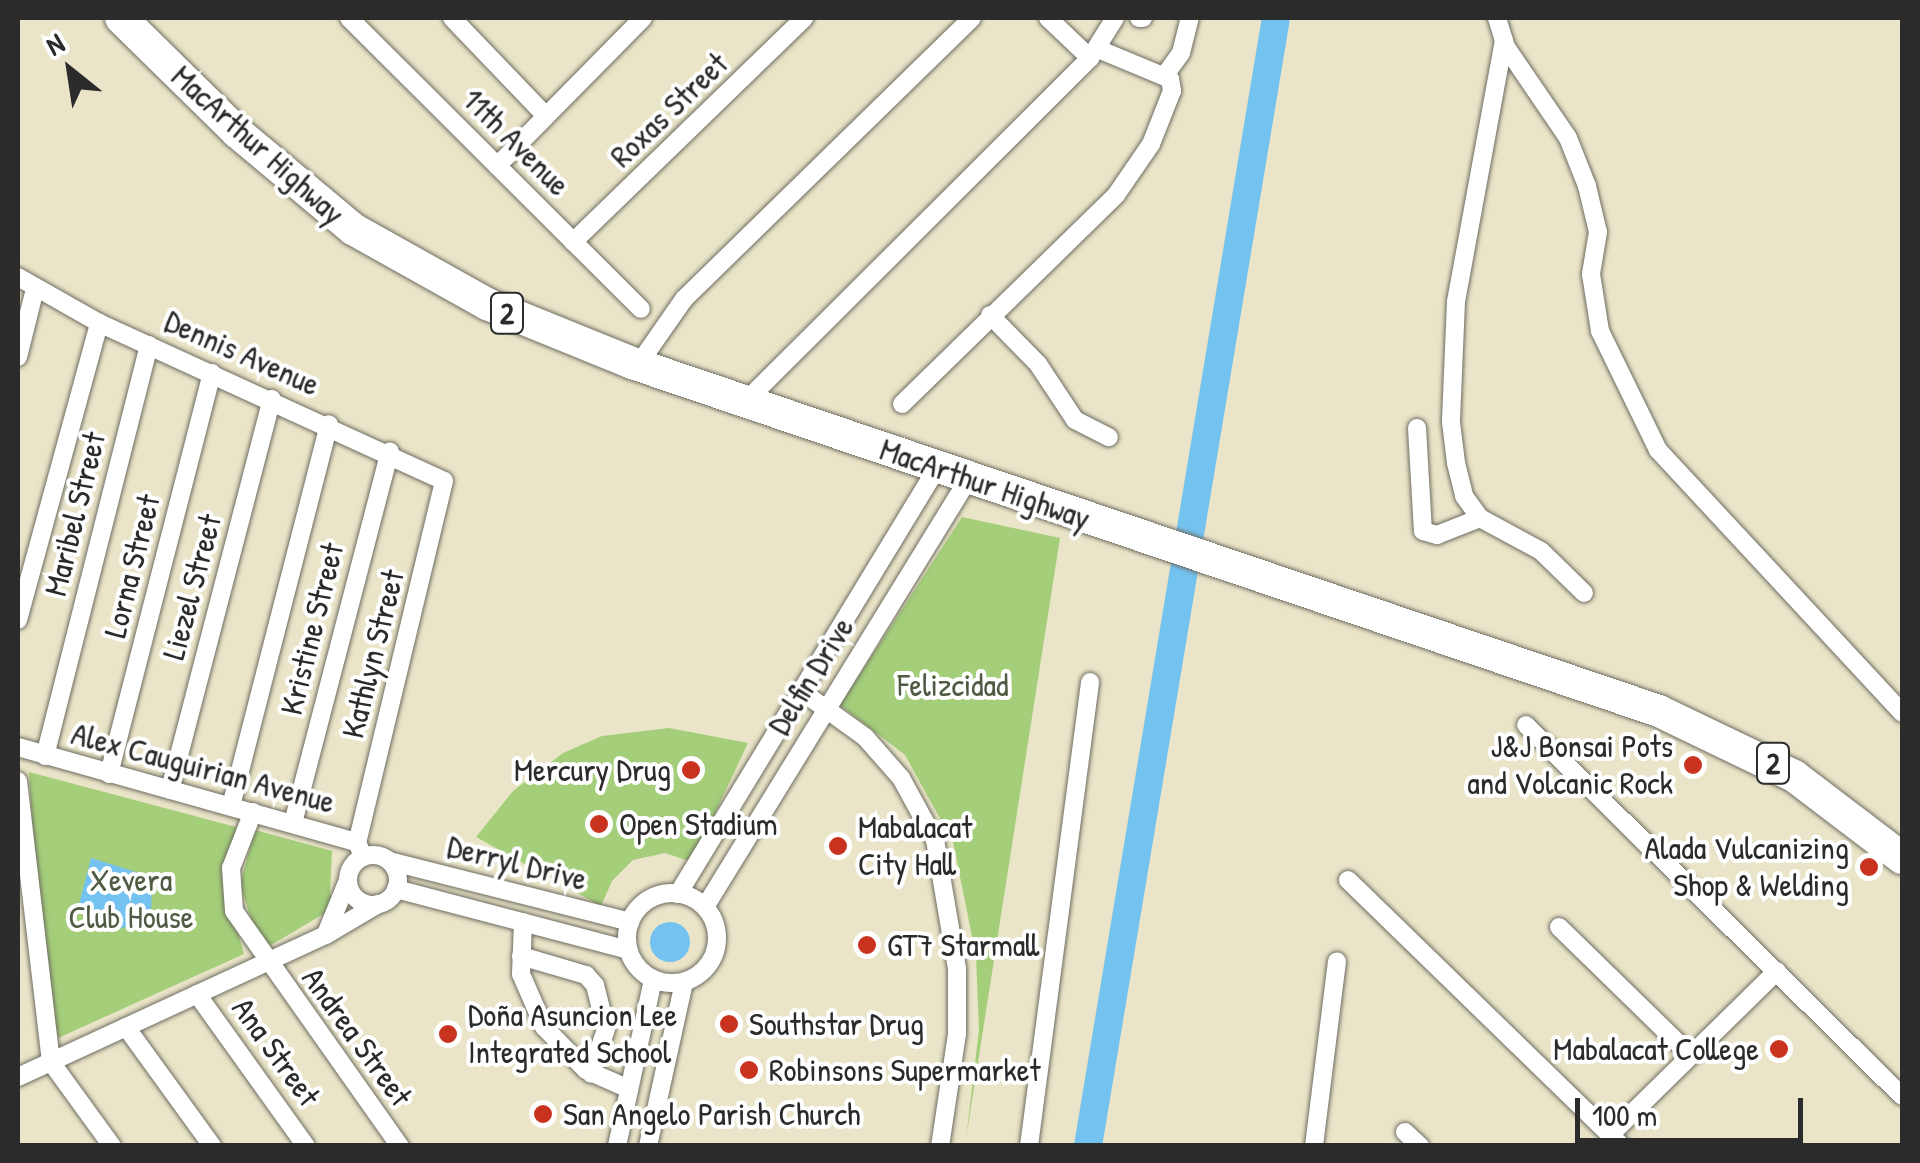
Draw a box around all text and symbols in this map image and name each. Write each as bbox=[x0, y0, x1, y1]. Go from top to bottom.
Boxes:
north arrow bbox=[20, 20, 120, 120]
text: N bbox=[39, 24, 71, 64]
street label: Roxas Street bbox=[602, 45, 736, 175]
street label: MacArthur Highway bbox=[164, 57, 352, 233]
street label: 11th Avenue bbox=[454, 80, 578, 204]
road number: 2 bbox=[490, 288, 524, 338]
street label: Dennis Avenue bbox=[159, 302, 325, 404]
street label: Maribel Street bbox=[36, 428, 114, 600]
street label: MacArthur Highway bbox=[875, 430, 1095, 538]
street label: Lorna Street bbox=[96, 491, 168, 641]
street label: Liezel Street bbox=[154, 510, 230, 664]
street label: Kristine Street bbox=[272, 539, 352, 719]
street label: Kathlyn Street bbox=[334, 566, 412, 742]
street label: Delfin Drive bbox=[760, 610, 862, 742]
park label: Felizcidad bbox=[897, 666, 1009, 704]
street label: Alex Cauguirian Avenue bbox=[67, 714, 339, 822]
place label: J&J Bonsai Pots and Volcanic Rock bbox=[1467, 728, 1673, 803]
road number: 2 bbox=[1756, 738, 1790, 788]
place label: Mercury Drug bbox=[514, 751, 671, 789]
marker: J&J Bonsai Pots and Volcanic Rock bbox=[1682, 754, 1704, 776]
marker: Mercury Drug bbox=[680, 759, 702, 781]
place label: Open Stadium bbox=[619, 805, 777, 843]
place label: Mabalacat City Hall bbox=[858, 809, 972, 884]
marker: Open Stadium bbox=[588, 813, 610, 835]
street label: Derryl Drive bbox=[443, 827, 591, 899]
place label: Alada Vulcanizing Shop & Welding bbox=[1644, 830, 1849, 905]
marker: Mabalacat City Hall bbox=[827, 835, 849, 857]
marker: Alada Vulcanizing Shop & Welding bbox=[1858, 856, 1880, 878]
park label: Xevera Club House bbox=[68, 862, 194, 937]
place label: GT7 Starmall bbox=[887, 926, 1039, 964]
marker: GT7 Starmall bbox=[856, 934, 878, 956]
street label: Andrea Street bbox=[294, 960, 420, 1114]
street label: Ana Street bbox=[224, 990, 328, 1114]
place label: Doña Asuncion Lee Integrated School bbox=[468, 997, 677, 1072]
place label: Southstar Drug bbox=[749, 1005, 924, 1043]
marker: Southstar Drug bbox=[718, 1013, 740, 1035]
marker: Doña Asuncion Lee Integrated School bbox=[437, 1023, 459, 1045]
place label: Mabalacat College bbox=[1553, 1030, 1759, 1068]
marker: Mabalacat College bbox=[1768, 1038, 1790, 1060]
place label: Robinsons Supermarket bbox=[769, 1051, 1040, 1089]
marker: Robinsons Supermarket bbox=[738, 1059, 760, 1081]
scale bar bbox=[1580, 1078, 1808, 1140]
place label: San Angelo Parish Church bbox=[563, 1095, 860, 1133]
text: 100 m bbox=[1592, 1095, 1657, 1135]
marker: San Angelo Parish Church bbox=[532, 1103, 554, 1125]

